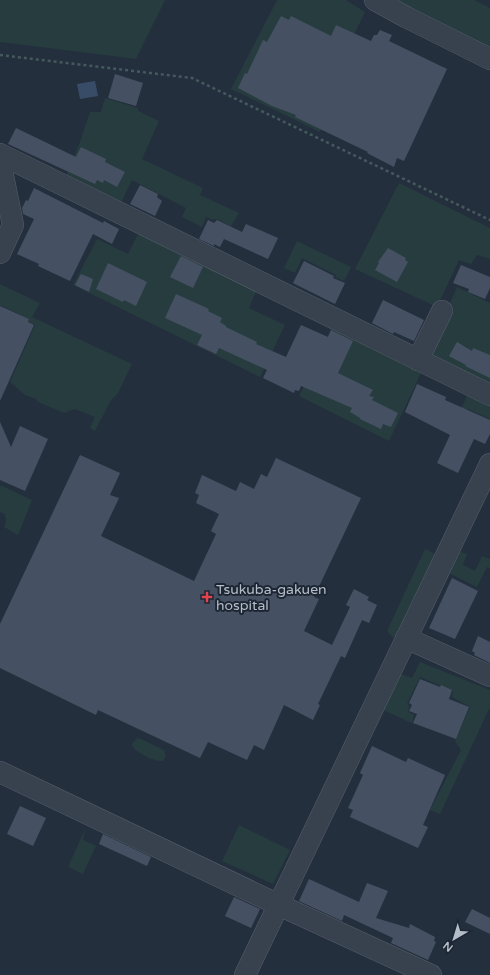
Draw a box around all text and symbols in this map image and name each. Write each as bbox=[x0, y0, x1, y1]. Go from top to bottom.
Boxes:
place label: Tsukuba-gakuen hospital bbox=[216, 581, 327, 614]
marker: Tsukuba-gakuen hospital bbox=[201, 591, 213, 603]
north arrow bbox=[434, 919, 474, 959]
text: N bbox=[441, 939, 456, 954]

